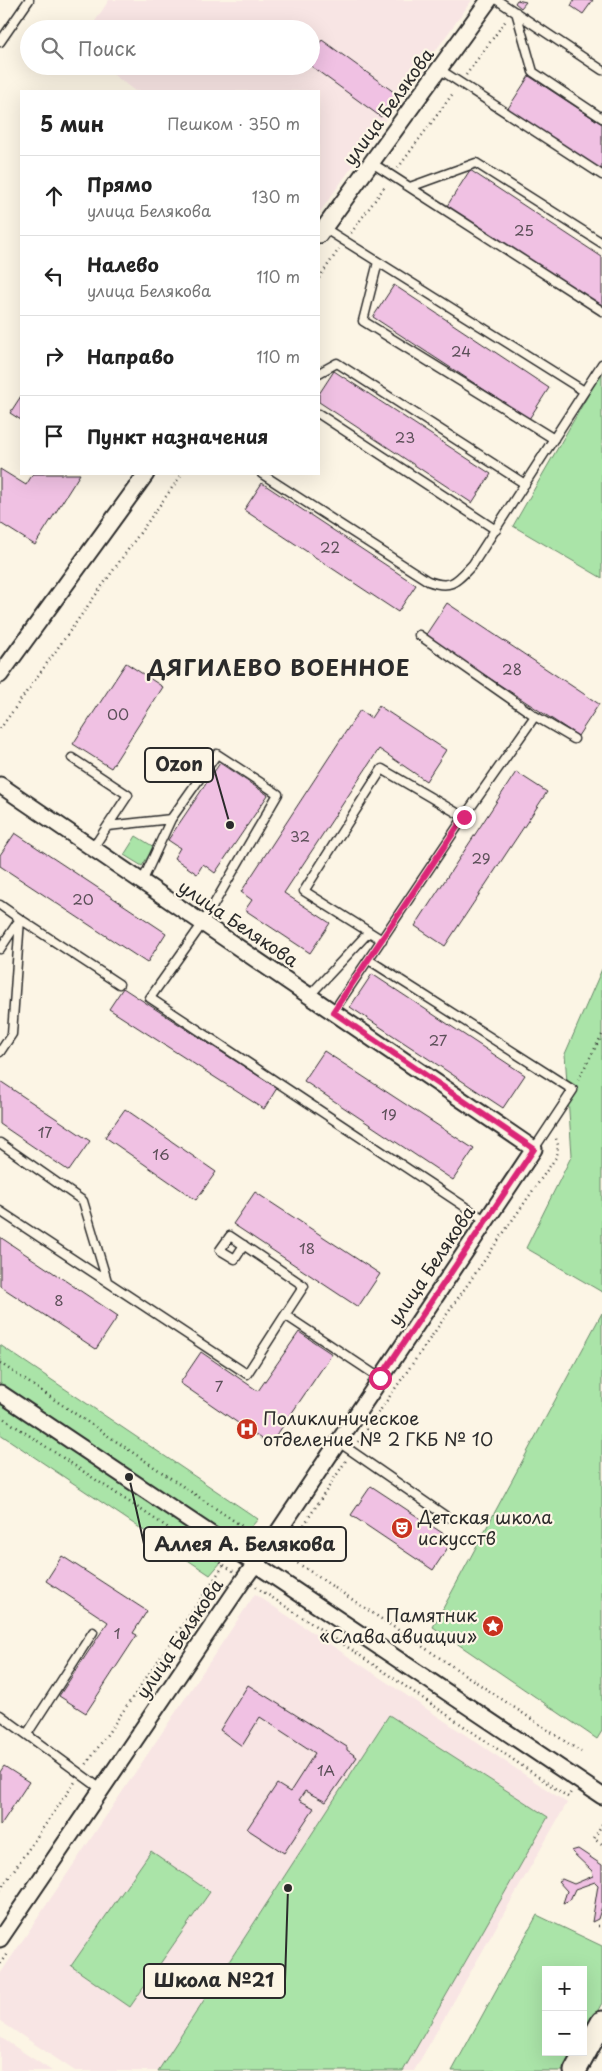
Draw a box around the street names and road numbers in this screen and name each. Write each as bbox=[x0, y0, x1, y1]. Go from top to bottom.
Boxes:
street label: улица Белякова bbox=[336, 41, 440, 170]
street label: улица Белякова bbox=[173, 873, 305, 973]
street label: улица Белякова bbox=[381, 1199, 481, 1331]
street label: улица Белякова bbox=[129, 1572, 229, 1704]

